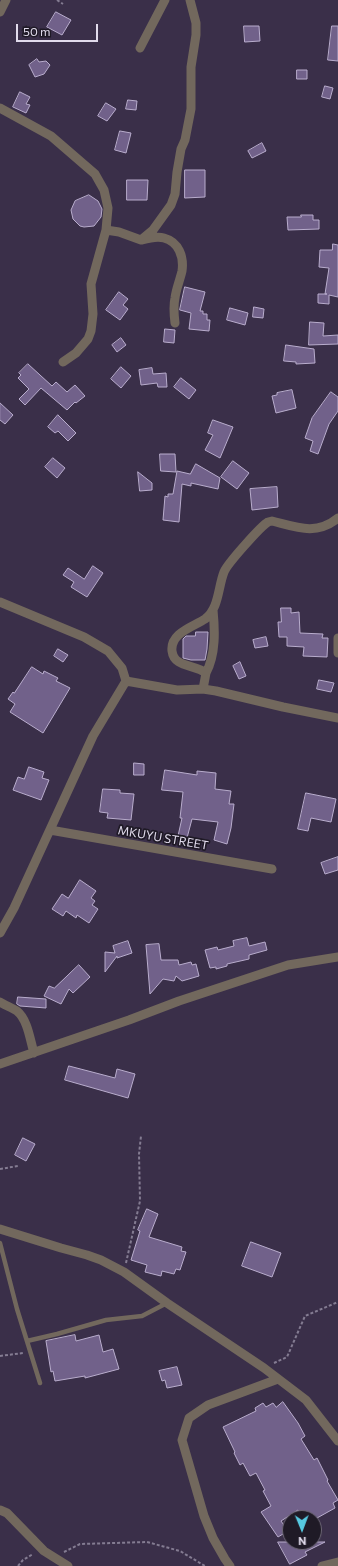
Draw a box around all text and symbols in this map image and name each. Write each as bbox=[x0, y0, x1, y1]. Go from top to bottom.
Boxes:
scale bar bbox=[18, 16, 100, 42]
text: 50 m bbox=[23, 24, 51, 38]
street label: MKUYU STREET bbox=[117, 823, 209, 853]
north arrow bbox=[282, 1510, 322, 1550]
text: N bbox=[298, 1535, 306, 1548]

